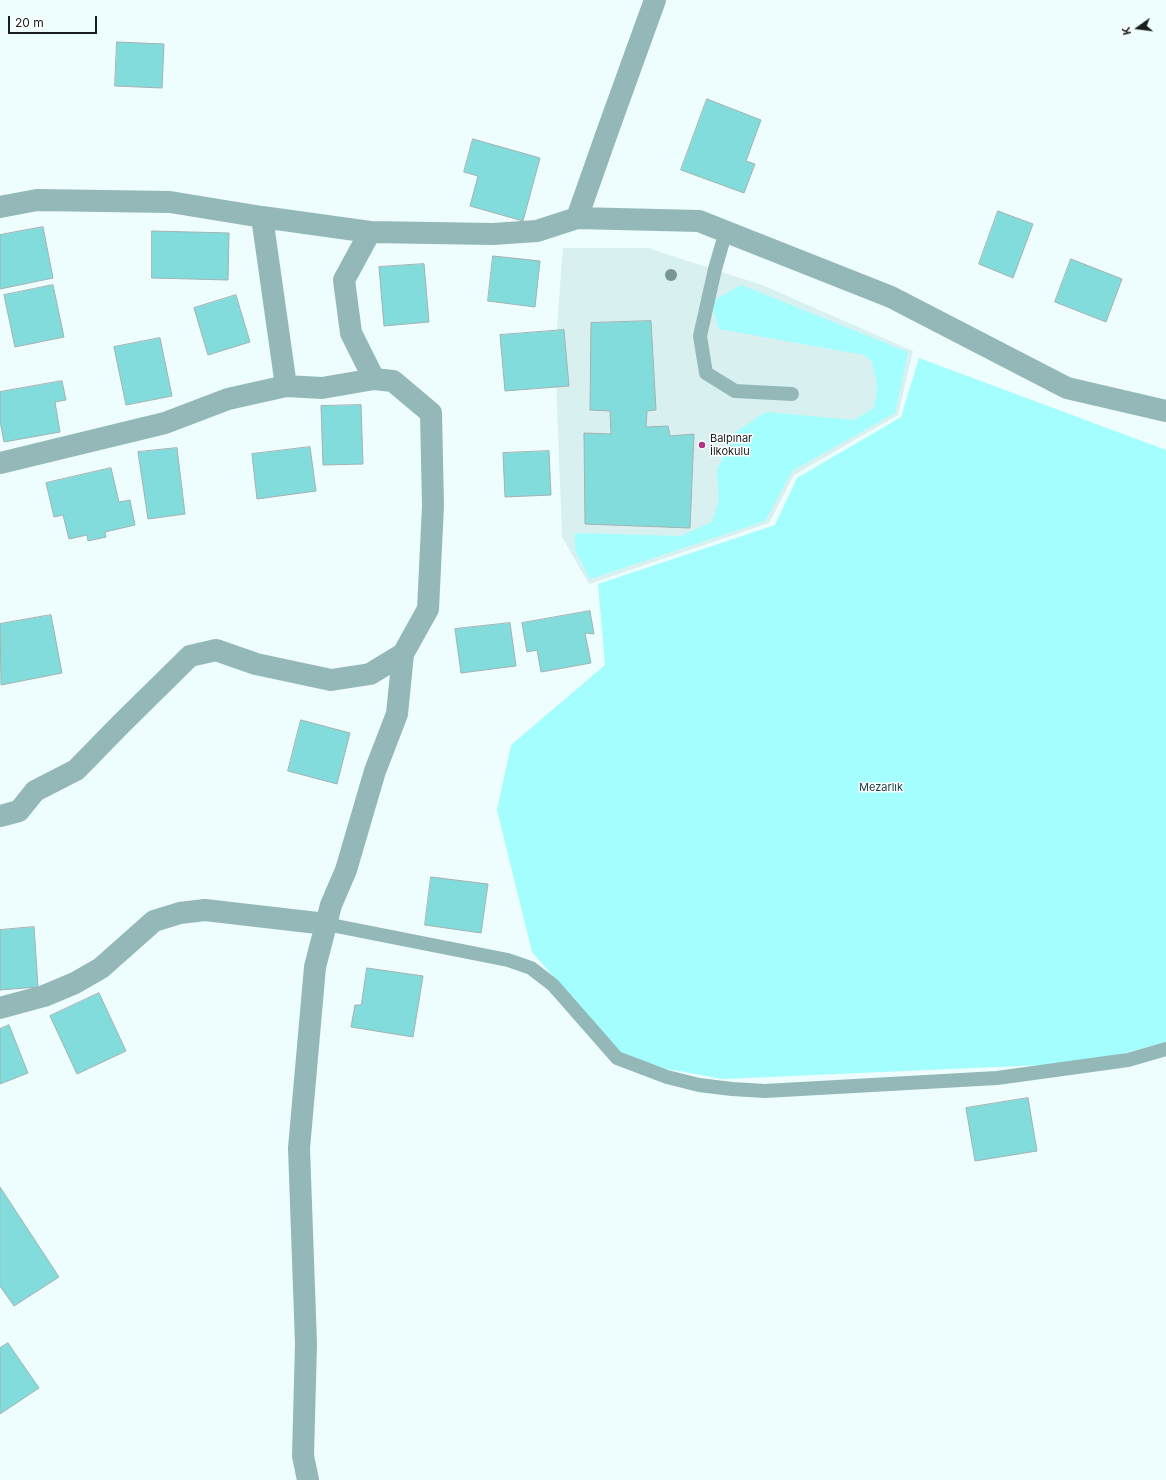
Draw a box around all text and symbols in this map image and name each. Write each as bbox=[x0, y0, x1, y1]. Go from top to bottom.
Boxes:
scale bar bbox=[10, 8, 99, 34]
north arrow bbox=[1118, 8, 1158, 48]
text: 20 m bbox=[15, 15, 44, 30]
text: K bbox=[1119, 25, 1134, 36]
place label: Balpınar İlkokulu bbox=[710, 432, 752, 458]
marker: Balpınar İlkokulu bbox=[697, 440, 707, 450]
park label: Mezarlık bbox=[859, 781, 903, 795]

